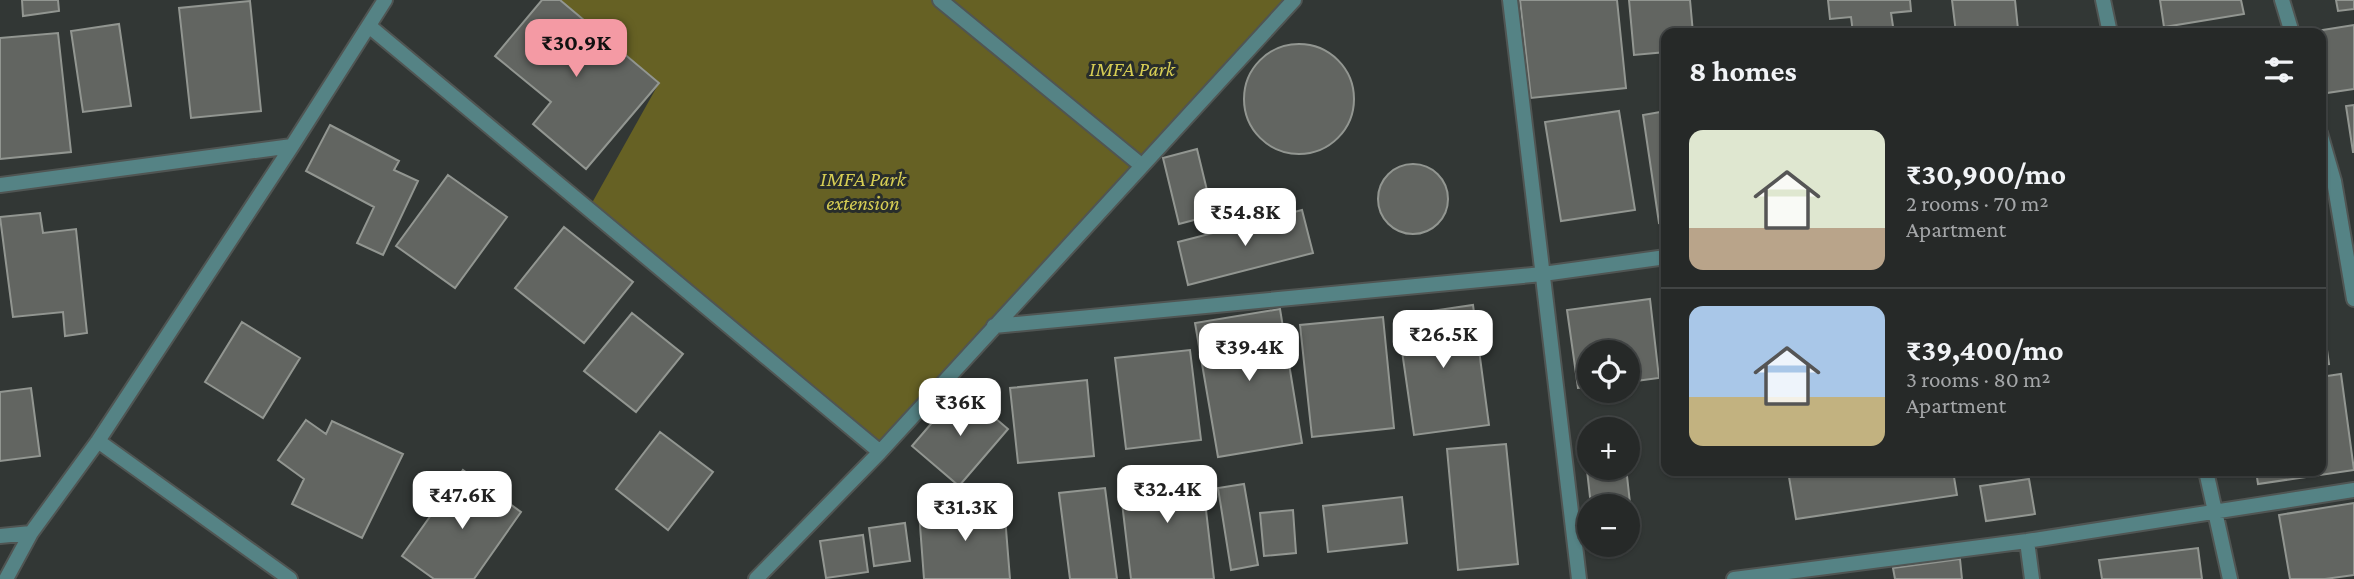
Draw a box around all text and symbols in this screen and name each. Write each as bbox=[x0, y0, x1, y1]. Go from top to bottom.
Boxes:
pin: ₹30.9K bbox=[519, 20, 633, 79]
text: ₹30.9K bbox=[541, 29, 611, 55]
icon: filters bbox=[2260, 51, 2298, 89]
text: 8 homes bbox=[1689, 54, 1797, 87]
park label: IMFA Park bbox=[1089, 57, 1176, 81]
text: ₹30,900/mo bbox=[1906, 157, 2066, 190]
icon: home bbox=[1745, 158, 1829, 242]
park label: IMFA Park extension bbox=[820, 167, 907, 215]
pin: ₹54.8K bbox=[1188, 188, 1302, 248]
text: 2 rooms · 70 m² bbox=[1906, 190, 2049, 216]
text: ₹54.8K bbox=[1210, 198, 1280, 224]
text: Apartment bbox=[1906, 216, 2006, 242]
pin: ₹26.5K bbox=[1386, 310, 1500, 370]
text: ₹26.5K bbox=[1409, 320, 1477, 346]
pin: ₹39.4K bbox=[1192, 324, 1306, 383]
text: ₹39.4K bbox=[1215, 333, 1283, 359]
text: ₹39,400/mo bbox=[1906, 333, 2064, 366]
icon: home bbox=[1745, 334, 1829, 418]
map controls bbox=[1577, 340, 1640, 557]
button: locate bbox=[1577, 340, 1640, 403]
text: 3 rooms · 80 m² bbox=[1906, 366, 2051, 392]
pin: ₹36K bbox=[919, 378, 1001, 438]
text: ₹36K bbox=[935, 388, 985, 414]
text: Apartment bbox=[1906, 392, 2006, 418]
button: + bbox=[1577, 417, 1640, 480]
pin: ₹32.4K bbox=[1110, 466, 1224, 525]
pin: ₹47.6K bbox=[405, 472, 519, 531]
text: ₹32.4K bbox=[1133, 475, 1201, 501]
text: ₹47.6K bbox=[429, 481, 495, 507]
pin: ₹31.3K bbox=[908, 484, 1022, 543]
text: ₹31.3K bbox=[933, 493, 997, 519]
button: − bbox=[1577, 494, 1640, 557]

